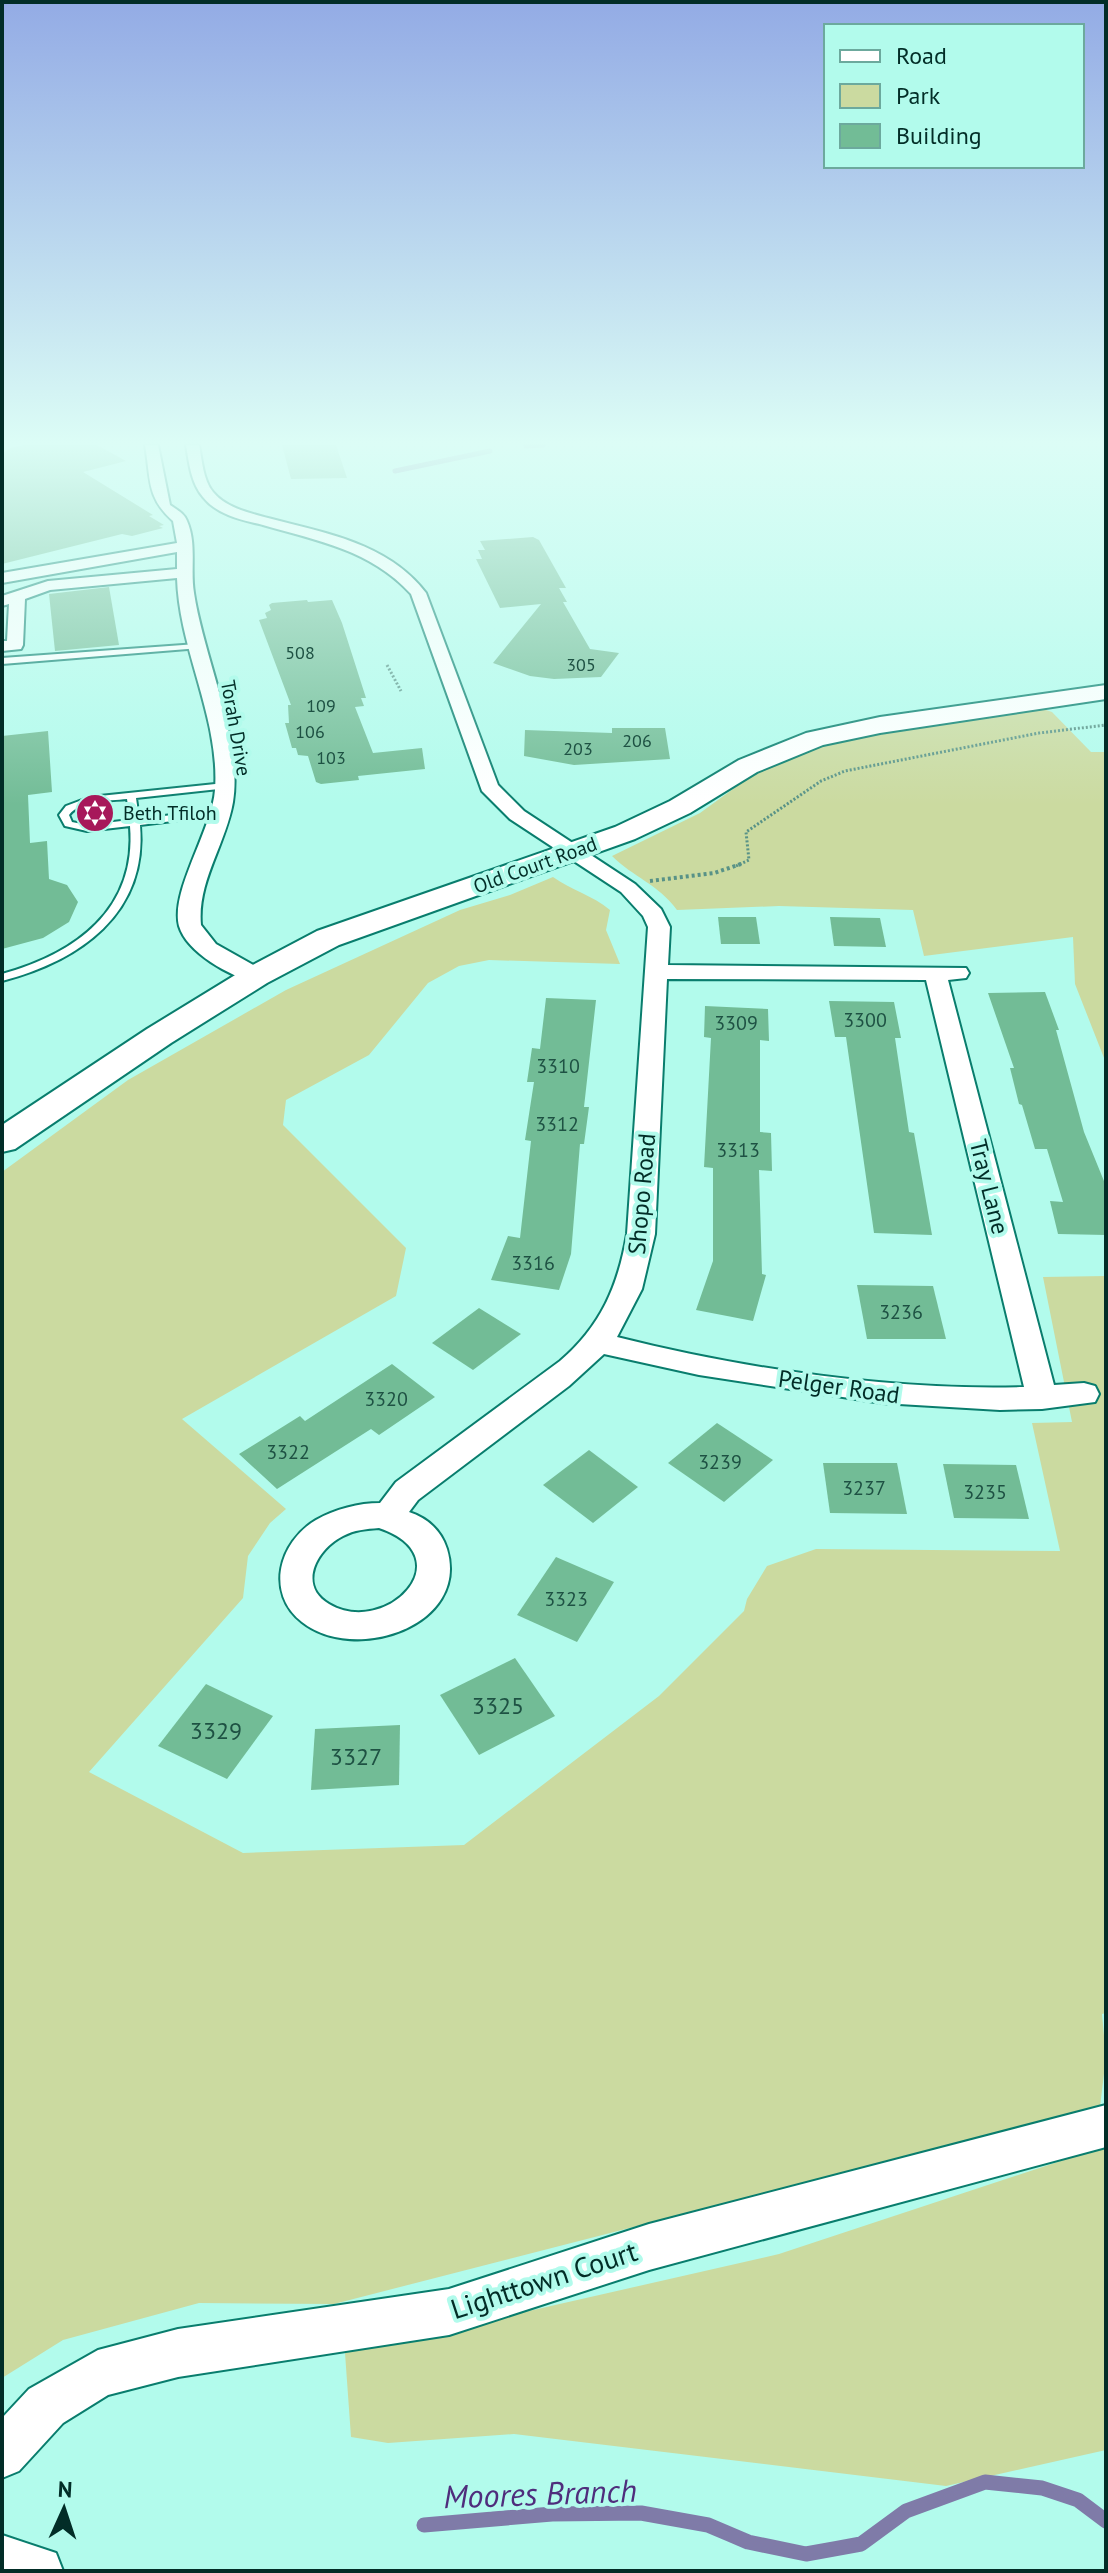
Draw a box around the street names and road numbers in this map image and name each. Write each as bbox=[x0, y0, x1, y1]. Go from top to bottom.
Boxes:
street label: Torah Drive bbox=[215, 678, 257, 778]
street label: Old Court Road bbox=[470, 831, 600, 899]
street label: Shopo Road bbox=[621, 1132, 662, 1256]
street label: Tray Lane bbox=[963, 1136, 1016, 1238]
street label: Pelger Road bbox=[776, 1363, 902, 1410]
street label: Lighttown Court bbox=[446, 2232, 642, 2327]

